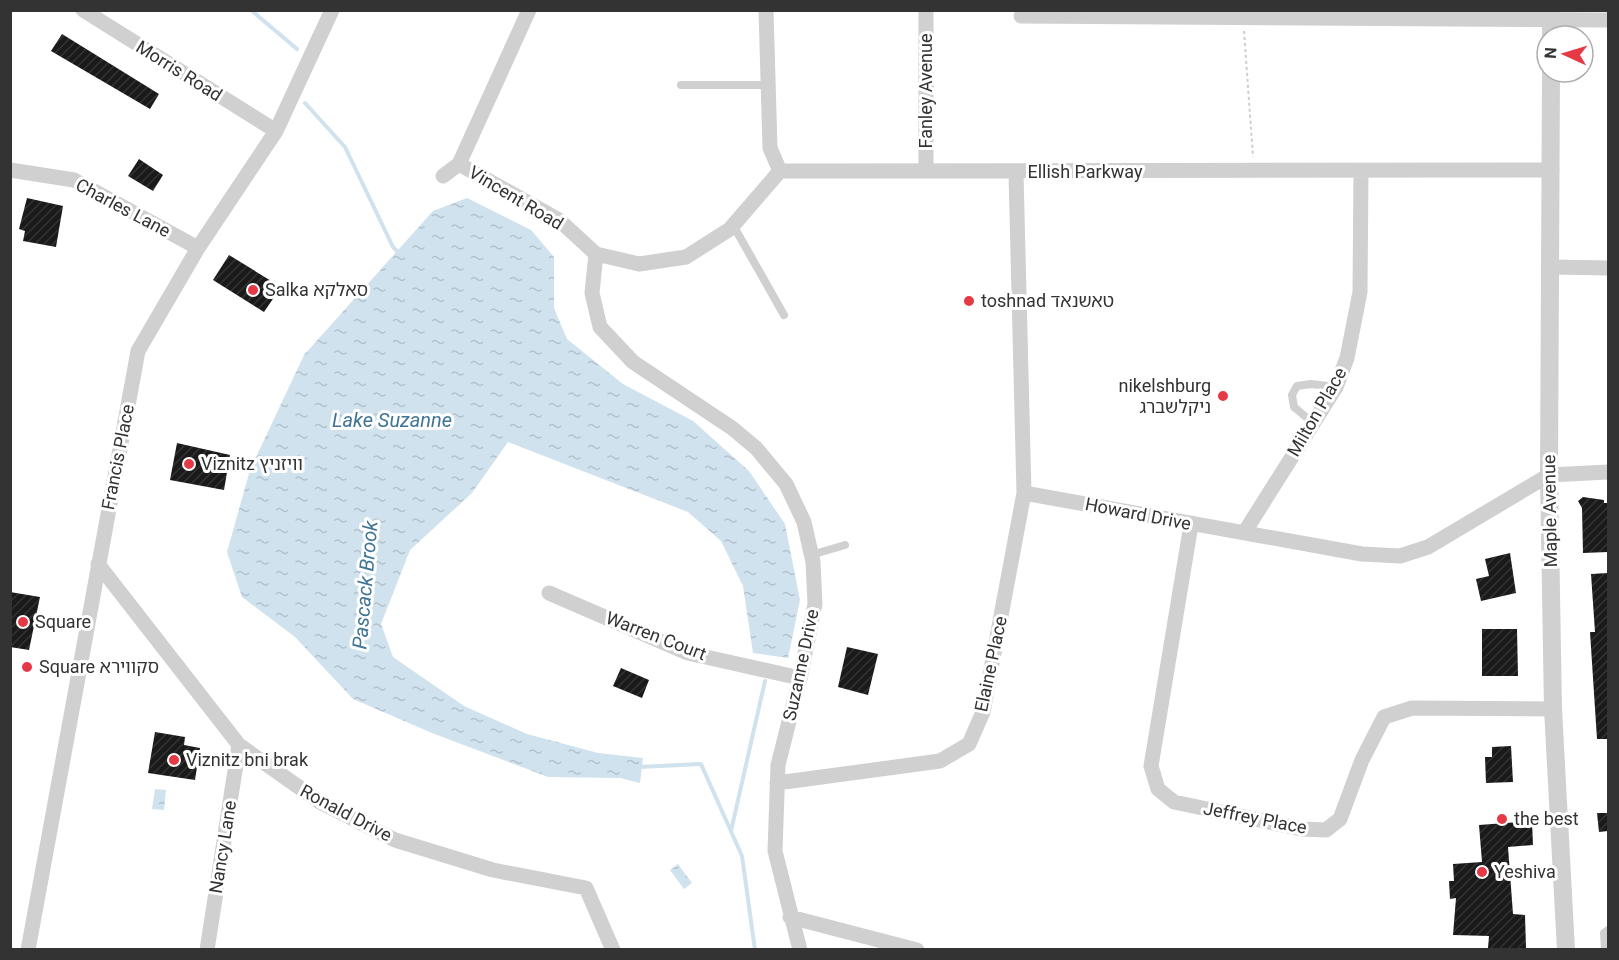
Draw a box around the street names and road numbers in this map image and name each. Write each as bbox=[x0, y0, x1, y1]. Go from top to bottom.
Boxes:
street label: Fanley Avenue bbox=[915, 33, 936, 149]
street label: Morris Road bbox=[132, 36, 226, 105]
street label: Vincent Road bbox=[465, 161, 567, 234]
street label: Ellish Parkway bbox=[1027, 161, 1143, 182]
street label: Charles Lane bbox=[72, 174, 174, 241]
street label: Milton Place bbox=[1283, 363, 1350, 460]
street label: Francis Place bbox=[97, 402, 138, 512]
street label: Maple Avenue bbox=[1538, 454, 1561, 568]
street label: Howard Drive bbox=[1083, 493, 1193, 534]
street label: Warren Court bbox=[603, 607, 709, 664]
street label: Suzanne Drive bbox=[778, 607, 823, 723]
street label: Elaine Place bbox=[970, 614, 1011, 714]
street label: Ronald Drive bbox=[297, 780, 396, 845]
street label: Jeffrey Place bbox=[1202, 797, 1309, 838]
street label: Nancy Lane bbox=[205, 799, 240, 895]

